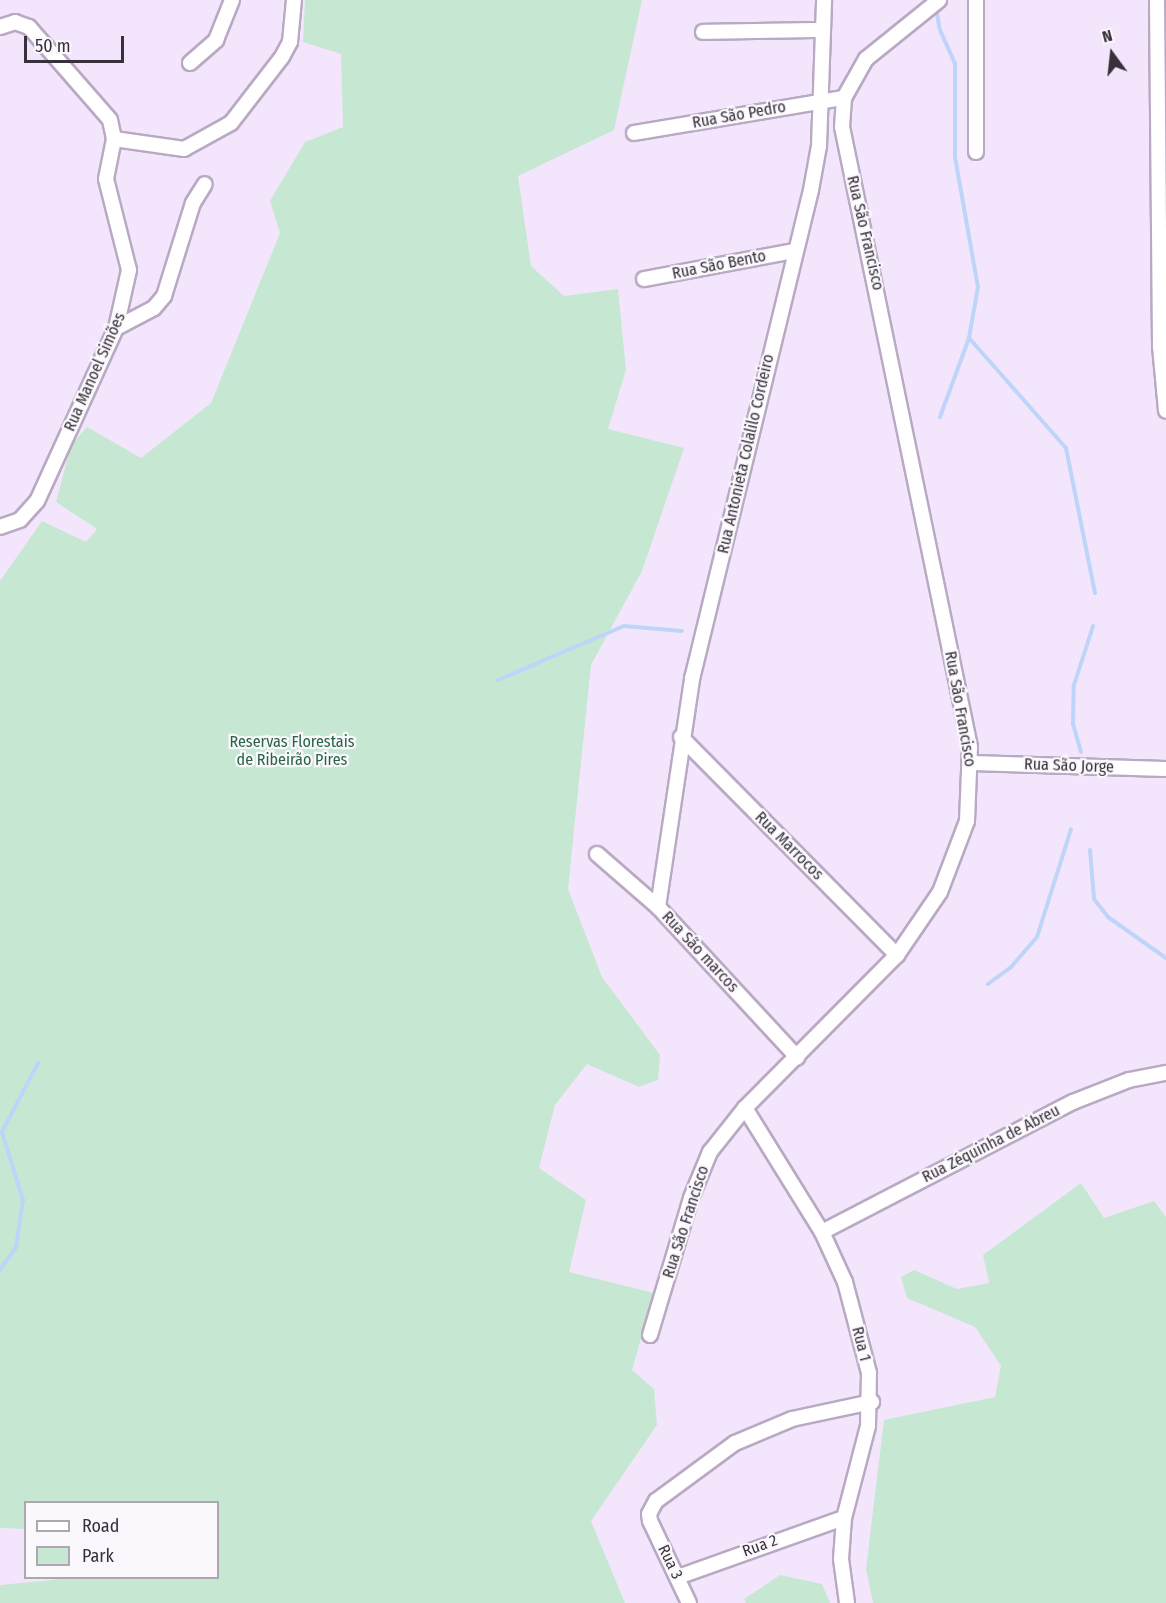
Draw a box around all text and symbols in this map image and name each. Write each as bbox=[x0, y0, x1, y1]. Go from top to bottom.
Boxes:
scale bar bbox=[27, 24, 128, 62]
north arrow bbox=[1082, 24, 1142, 84]
text: N bbox=[1100, 26, 1114, 47]
text: 50 m bbox=[35, 35, 71, 57]
street label: Rua São Pedro bbox=[691, 97, 787, 133]
street label: Rua São Francisco bbox=[842, 174, 888, 292]
street label: Rua São Bento bbox=[670, 246, 768, 284]
street label: Rua Manoel Simões bbox=[60, 310, 130, 434]
street label: Rua Antonieta Colalilo Cordeiro bbox=[714, 352, 778, 556]
street label: Rua São Francisco bbox=[940, 650, 980, 768]
park label: Reservas Florestais de Ribeirão Pires bbox=[229, 732, 355, 770]
street label: Rua São Jorge bbox=[1024, 755, 1114, 777]
street label: Rua Marrocos bbox=[751, 808, 827, 884]
street label: Rua São marcos bbox=[658, 908, 742, 996]
street label: Rua Zéquinha de Abreu bbox=[919, 1101, 1063, 1187]
street label: Rua São Francisco bbox=[659, 1163, 713, 1281]
street label: Rua 1 bbox=[847, 1325, 875, 1363]
legend bbox=[24, 1501, 219, 1579]
text: Road bbox=[82, 1515, 119, 1537]
street label: Rua 2 bbox=[740, 1531, 780, 1561]
street label: Rua 3 bbox=[654, 1542, 686, 1582]
text: Park bbox=[82, 1545, 114, 1567]

